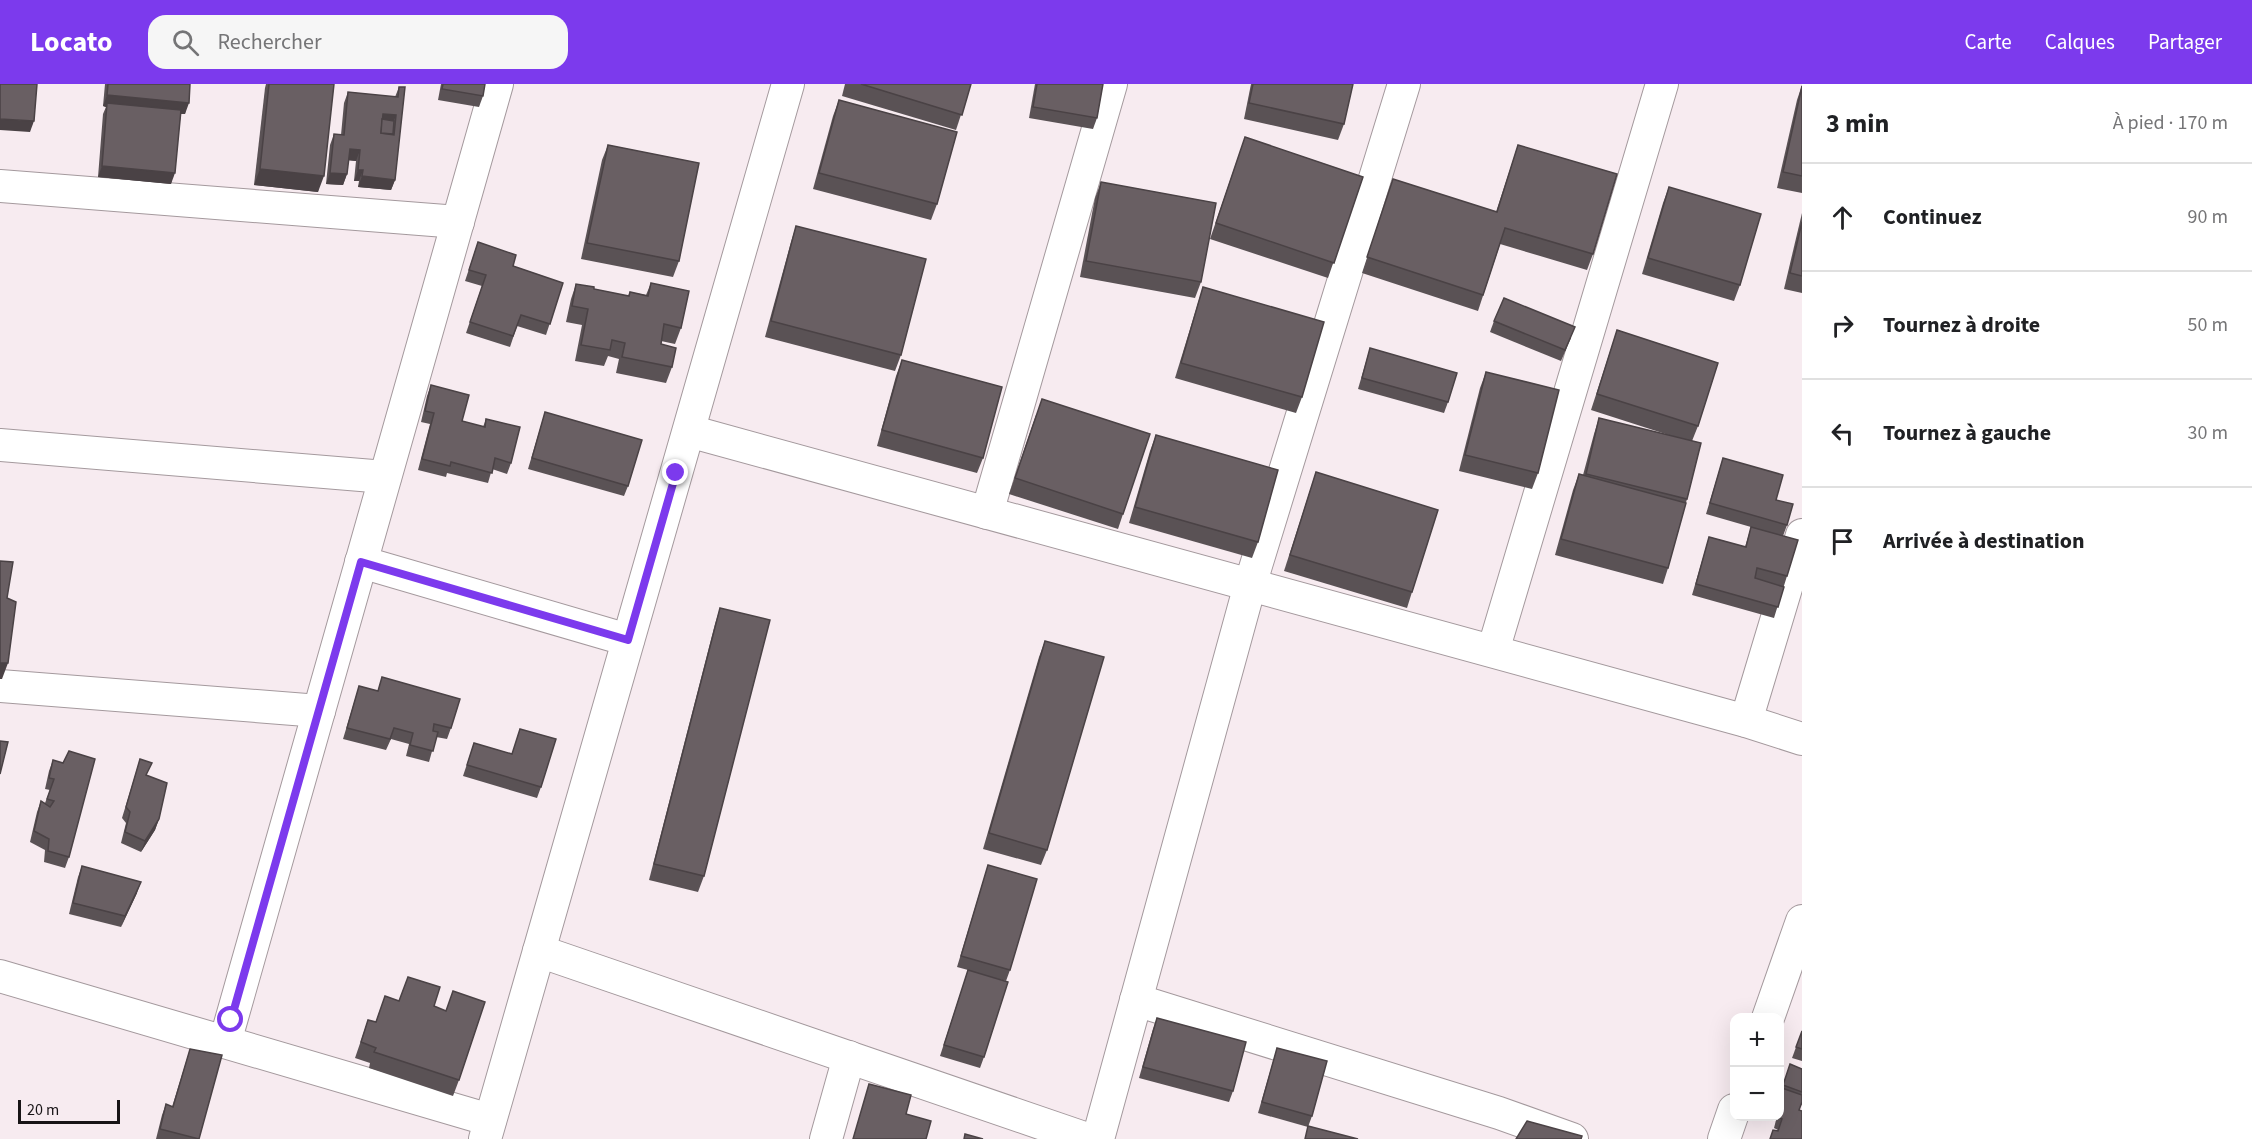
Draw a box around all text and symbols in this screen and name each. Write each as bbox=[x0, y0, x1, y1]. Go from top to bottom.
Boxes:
search box bbox=[148, 15, 568, 69]
text: Locato bbox=[30, 22, 112, 62]
icon: search bbox=[169, 26, 202, 59]
text: Rechercher bbox=[217, 26, 322, 58]
text: Carte bbox=[1965, 27, 2012, 57]
text: Calques bbox=[2045, 27, 2115, 57]
text: Partager bbox=[2148, 27, 2222, 57]
text: 3 min bbox=[1826, 105, 1889, 142]
text: À pied · 170 m bbox=[2113, 109, 2228, 137]
icon: ahead bbox=[1826, 201, 1859, 234]
text: Continuez bbox=[1883, 201, 1982, 233]
text: 90 m bbox=[2188, 203, 2228, 231]
icon: right bbox=[1826, 309, 1859, 342]
text: Tournez à droite bbox=[1883, 309, 2040, 341]
text: 50 m bbox=[2188, 311, 2228, 339]
icon: left bbox=[1826, 417, 1859, 450]
text: Tournez à gauche bbox=[1883, 417, 2051, 449]
text: 30 m bbox=[2188, 419, 2228, 447]
route end bbox=[662, 459, 688, 485]
icon: arrive bbox=[1826, 525, 1859, 558]
text: Arrivée à destination bbox=[1883, 525, 2085, 557]
route start bbox=[217, 1006, 243, 1032]
map controls bbox=[1730, 1013, 1784, 1121]
button: + bbox=[1730, 1013, 1784, 1067]
button: − bbox=[1730, 1067, 1784, 1121]
scale bar bbox=[18, 1097, 120, 1124]
text: 20 m bbox=[27, 1099, 59, 1121]

